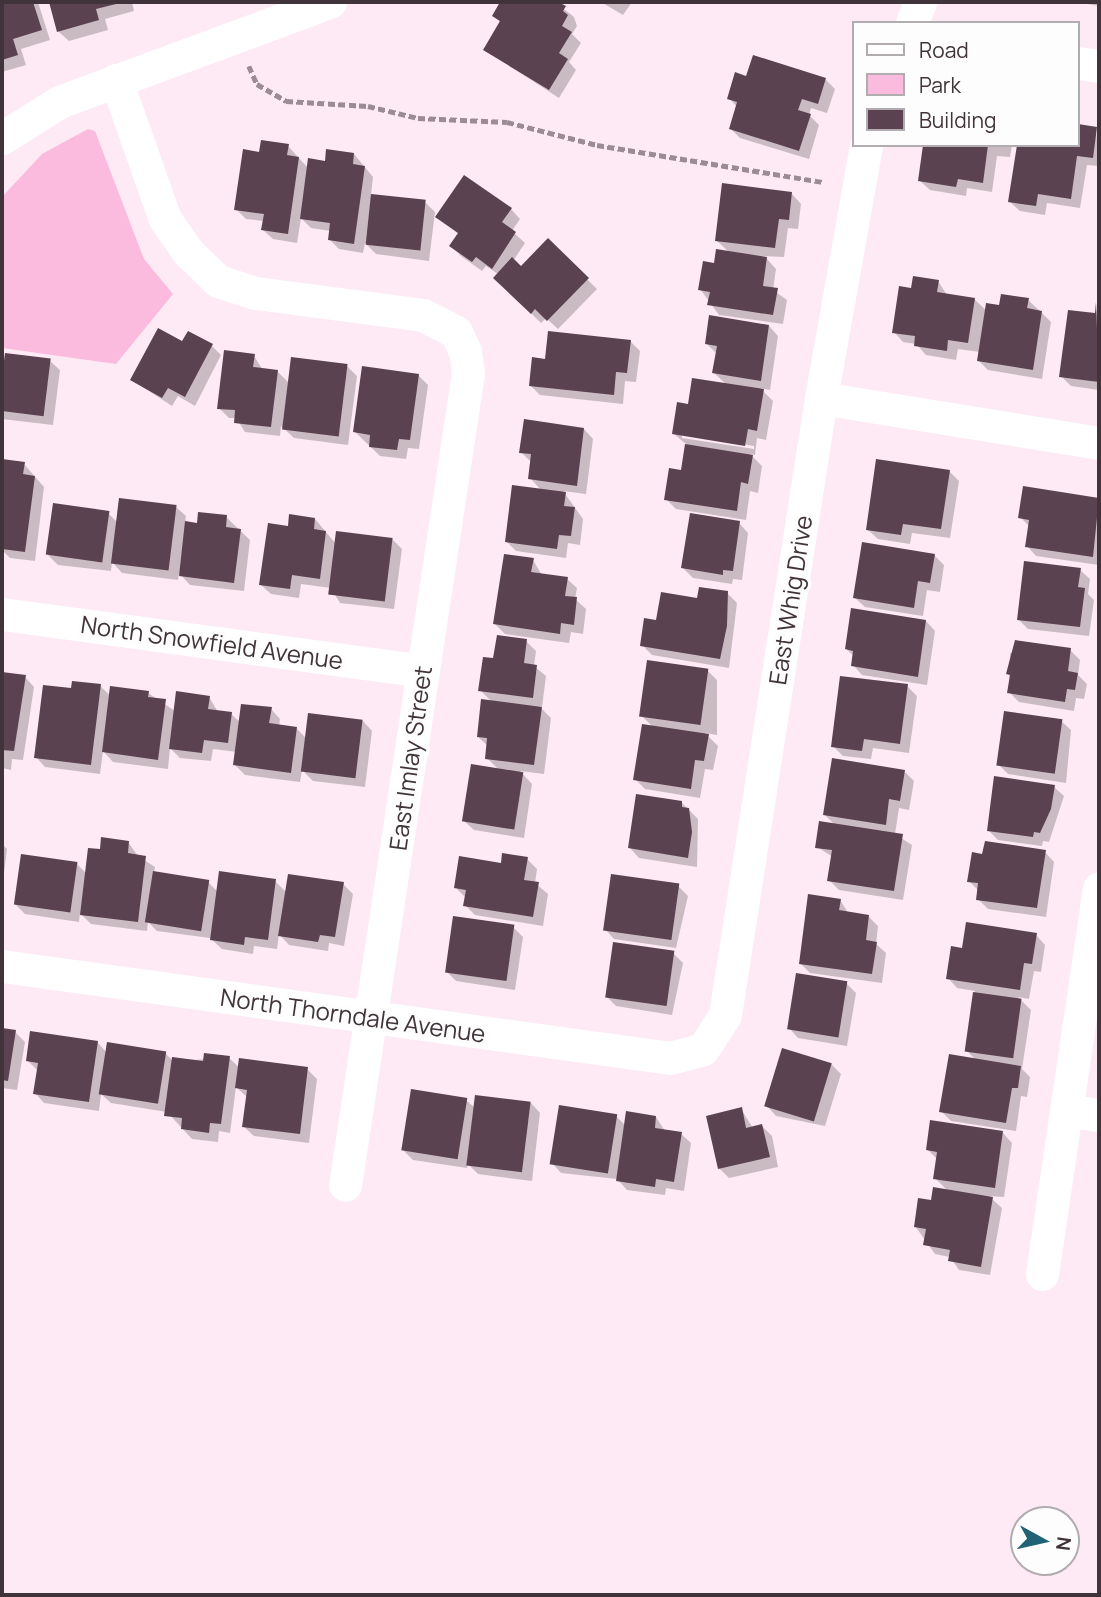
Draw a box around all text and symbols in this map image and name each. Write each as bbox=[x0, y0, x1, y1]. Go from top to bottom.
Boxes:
legend bbox=[852, 21, 1080, 147]
text: Road bbox=[919, 36, 969, 64]
text: Park bbox=[919, 71, 961, 99]
text: Building bbox=[919, 106, 996, 134]
street label: East Whig Drive bbox=[762, 513, 818, 687]
street label: North Snowfield Avenue bbox=[79, 609, 345, 675]
street label: East Imlay Street bbox=[383, 664, 437, 852]
street label: North Thorndale Avenue bbox=[218, 982, 488, 1048]
north arrow bbox=[1010, 1506, 1080, 1576]
text: N bbox=[1050, 1535, 1078, 1552]

